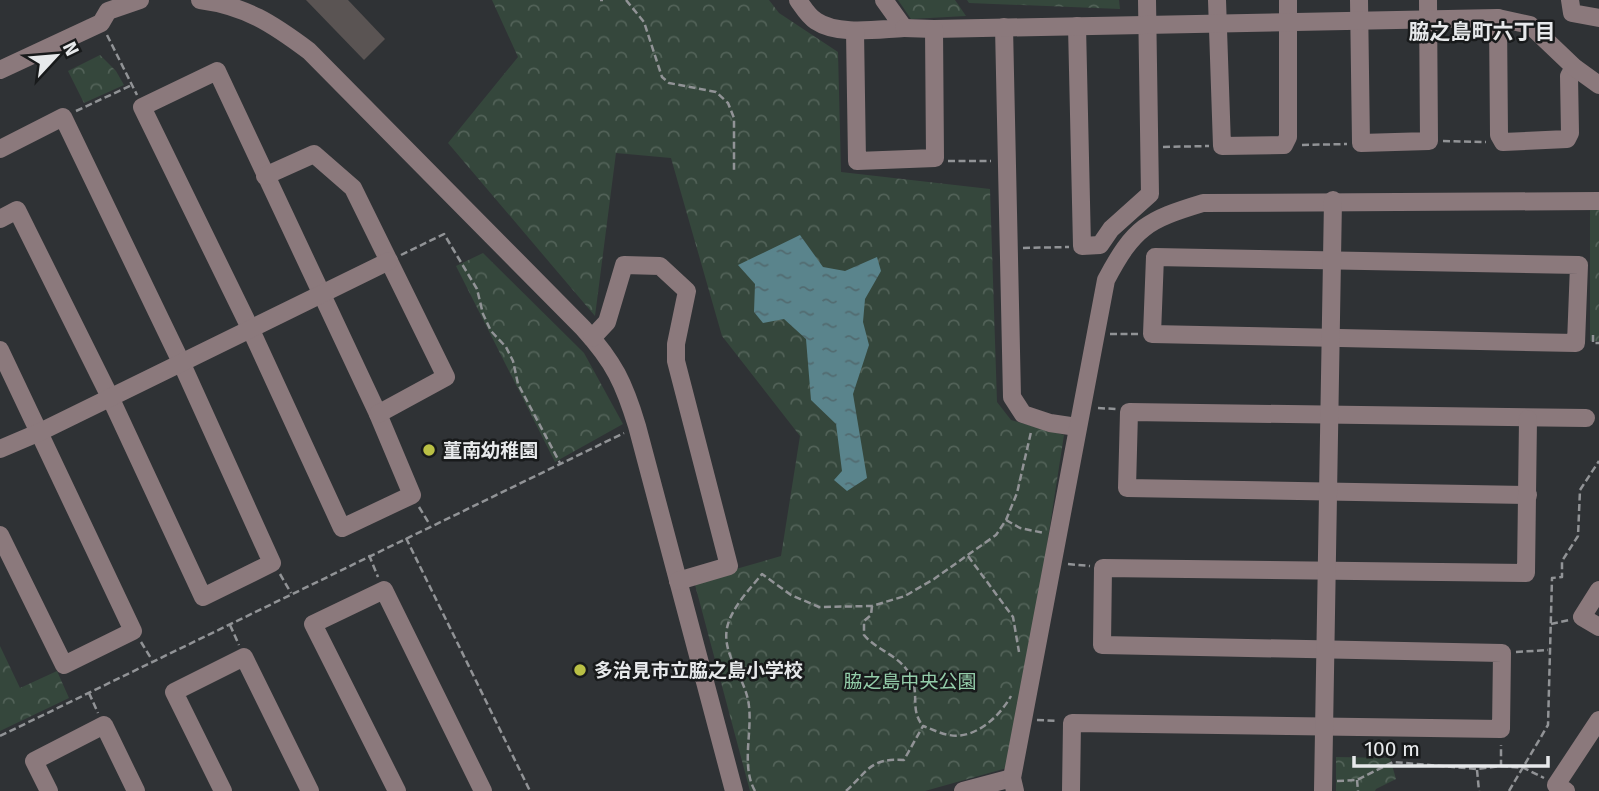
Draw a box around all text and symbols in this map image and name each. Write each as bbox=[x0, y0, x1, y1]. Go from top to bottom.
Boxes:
district label: 脇之島町六丁目 bbox=[1409, 19, 1556, 45]
north arrow bbox=[21, 21, 91, 91]
text: N bbox=[58, 38, 84, 59]
place label: 菫南幼稚園 bbox=[443, 439, 538, 462]
marker: 菫南幼稚園 bbox=[421, 442, 437, 458]
place label: 多治見市立脇之島小学校 bbox=[594, 659, 803, 682]
marker: 多治見市立脇之島小学校 bbox=[572, 662, 588, 678]
park label: 脇之島中央公園 bbox=[843, 670, 977, 693]
scale bar bbox=[1354, 724, 1548, 768]
text: 100 m bbox=[1364, 736, 1420, 762]

